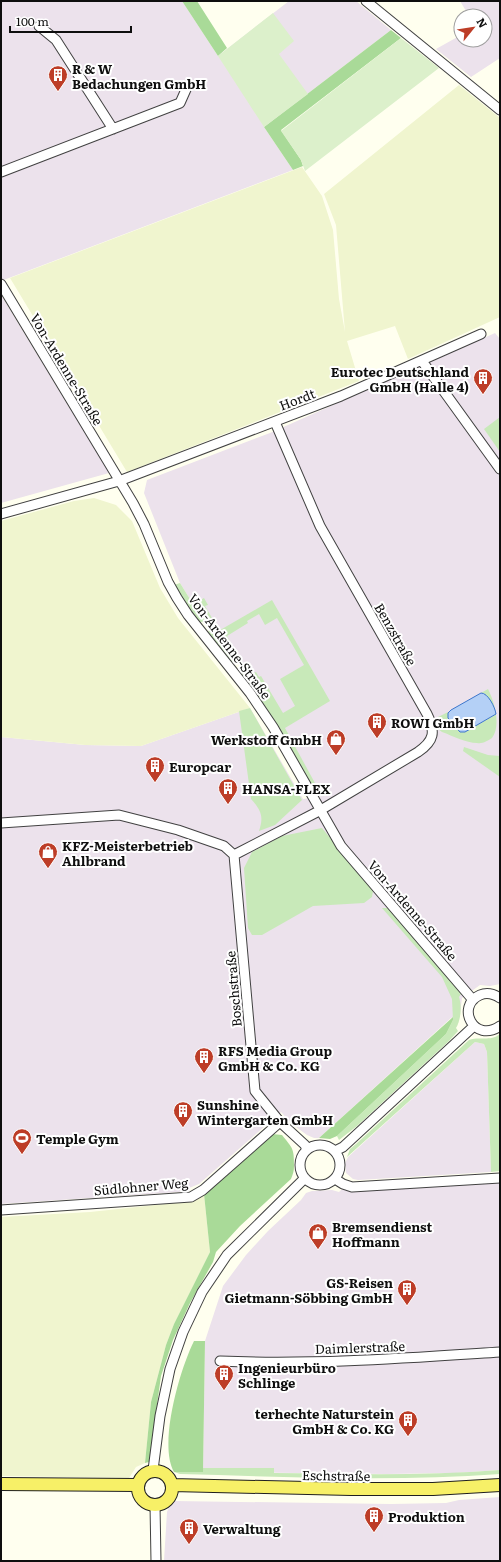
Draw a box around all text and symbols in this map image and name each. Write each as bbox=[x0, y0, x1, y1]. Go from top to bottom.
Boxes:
scale bar bbox=[10, 8, 131, 34]
north arrow bbox=[453, 8, 493, 48]
text: 100 m bbox=[16, 12, 49, 30]
text: N bbox=[473, 15, 492, 30]
place label: R & W Bedachungen GmbH bbox=[72, 59, 206, 93]
building icon: R & W Bedachungen GmbH bbox=[47, 64, 69, 92]
street label: Von-Ardenne-Straße bbox=[26, 309, 108, 429]
place label: Eurotec Deutschland GmbH (Halle 4) bbox=[331, 362, 469, 396]
building icon: Eurotec Deutschland GmbH (Halle 4) bbox=[472, 367, 494, 395]
street label: Hordt bbox=[276, 383, 319, 415]
street label: Von-Ardenne-Straße bbox=[184, 589, 276, 703]
street label: Benzstraße bbox=[370, 599, 422, 669]
building icon: ROWI GmbH bbox=[366, 711, 388, 739]
place label: ROWI GmbH bbox=[391, 713, 474, 732]
shop icon: Werkstoff GmbH bbox=[325, 728, 347, 756]
place label: Werkstoff GmbH bbox=[211, 730, 322, 749]
building icon: Europcar bbox=[144, 755, 166, 783]
place label: Europcar bbox=[169, 757, 231, 776]
building icon: HANSA-FLEX bbox=[217, 777, 239, 805]
place label: HANSA-FLEX bbox=[242, 779, 331, 798]
place label: KFZ-Meisterbetrieb Ahlbrand bbox=[62, 836, 193, 870]
shop icon: KFZ-Meisterbetrieb Ahlbrand bbox=[37, 841, 59, 869]
street label: Von-Ardenne-Straße bbox=[364, 856, 462, 965]
street label: Boschstraße bbox=[220, 950, 246, 1028]
place label: RFS Media Group GmbH & Co. KG bbox=[218, 1041, 332, 1075]
building icon: RFS Media Group GmbH & Co. KG bbox=[193, 1046, 215, 1074]
place label: Sunshine Wintergarten GmbH bbox=[197, 1095, 333, 1129]
building icon: Sunshine Wintergarten GmbH bbox=[172, 1100, 194, 1128]
sports icon: Temple Gym bbox=[11, 1127, 33, 1155]
place label: Temple Gym bbox=[36, 1129, 119, 1148]
street label: Südlohner Weg bbox=[93, 1172, 190, 1200]
place label: Bremsendienst Hoffmann bbox=[332, 1217, 432, 1251]
shop icon: Bremsendienst Hoffmann bbox=[307, 1222, 329, 1250]
place label: GS-Reisen Gietmann-Söbbing GmbH bbox=[224, 1273, 393, 1307]
building icon: GS-Reisen Gietmann-Söbbing GmbH bbox=[396, 1278, 418, 1306]
street label: Daimlerstraße bbox=[315, 1336, 406, 1358]
place label: Ingenieurbüro Schlinge bbox=[238, 1358, 336, 1392]
building icon: Ingenieurbüro Schlinge bbox=[213, 1363, 235, 1391]
place label: terhechte Naturstein GmbH & Co. KG bbox=[255, 1404, 394, 1438]
building icon: terhechte Naturstein GmbH & Co. KG bbox=[397, 1409, 419, 1437]
street label: Eschstraße bbox=[302, 1465, 371, 1485]
building icon: Produktion bbox=[363, 1505, 385, 1533]
place label: Produktion bbox=[388, 1507, 465, 1526]
building icon: Verwaltung bbox=[178, 1517, 200, 1545]
place label: Verwaltung bbox=[203, 1519, 281, 1538]

